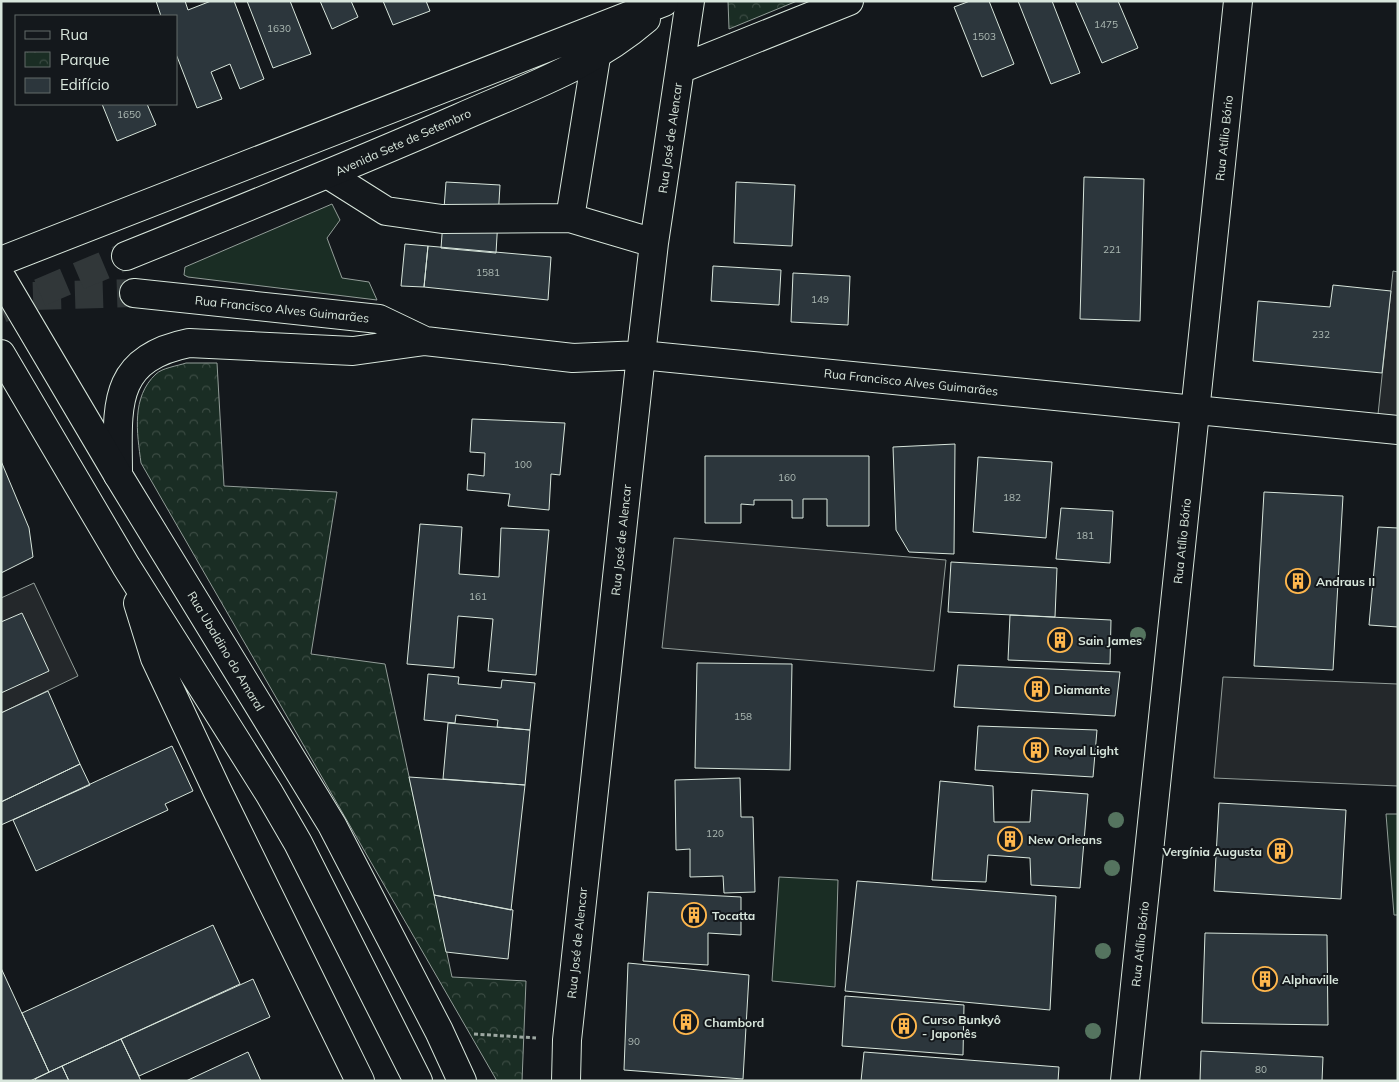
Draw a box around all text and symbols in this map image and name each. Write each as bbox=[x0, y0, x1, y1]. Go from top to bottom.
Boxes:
legend bbox=[15, 15, 178, 105]
house number: 1475 bbox=[1094, 18, 1118, 31]
house number: 1630 bbox=[267, 22, 291, 35]
text: Rua bbox=[60, 25, 88, 44]
house number: 1503 bbox=[972, 30, 996, 43]
text: Parque bbox=[60, 50, 110, 69]
text: Edifício bbox=[60, 75, 110, 94]
street label: Rua José de Alencar bbox=[655, 81, 685, 194]
street label: Rua Atílio Bório bbox=[1212, 94, 1236, 182]
street label: Avenida Sete de Setembro bbox=[333, 105, 473, 179]
house number: 1650 bbox=[117, 108, 141, 121]
house number: 221 bbox=[1103, 243, 1121, 256]
house number: 1581 bbox=[476, 266, 500, 279]
street label: Rua Francisco Alves Guimarães bbox=[194, 292, 370, 326]
house number: 149 bbox=[811, 293, 829, 306]
house number: 232 bbox=[1312, 328, 1330, 341]
street label: Rua Francisco Alves Guimarães bbox=[823, 365, 999, 399]
house number: 100 bbox=[514, 458, 532, 471]
house number: 160 bbox=[778, 471, 796, 484]
street label: Rua José de Alencar bbox=[608, 483, 634, 596]
house number: 182 bbox=[1003, 491, 1021, 504]
street label: Rua Atílio Bório bbox=[1170, 497, 1194, 585]
house number: 181 bbox=[1076, 529, 1094, 542]
building icon: Andraus II bbox=[1285, 568, 1311, 594]
place label: Andraus II bbox=[1316, 574, 1375, 589]
street label: Rua Ubaldino do Amaral bbox=[184, 589, 268, 713]
house number: 161 bbox=[469, 590, 487, 603]
building icon: Sain James bbox=[1047, 627, 1073, 653]
place label: Sain James bbox=[1078, 633, 1142, 648]
building icon: Diamante bbox=[1024, 676, 1050, 702]
place label: Diamante bbox=[1054, 682, 1111, 697]
house number: 158 bbox=[734, 710, 752, 723]
building icon: Royal Light bbox=[1023, 737, 1049, 763]
place label: Royal Light bbox=[1054, 743, 1119, 758]
building icon: New Orleans bbox=[997, 826, 1023, 852]
house number: 120 bbox=[706, 827, 724, 840]
place label: New Orleans bbox=[1028, 832, 1102, 847]
building icon: Vergínia Augusta bbox=[1267, 838, 1293, 864]
place label: Vergínia Augusta bbox=[1162, 844, 1262, 859]
street label: Rua José de Alencar bbox=[564, 886, 590, 999]
street label: Rua Atílio Bório bbox=[1128, 900, 1152, 988]
building icon: Tocatta bbox=[681, 902, 707, 928]
place label: Tocatta bbox=[712, 908, 755, 923]
building icon: Alphaville bbox=[1252, 966, 1278, 992]
place label: Alphaville bbox=[1282, 972, 1339, 987]
building icon: Chambord bbox=[673, 1009, 699, 1035]
place label: Curso Bunkyô - Japonês bbox=[922, 1012, 1001, 1041]
building icon: Curso Bunkyô - Japonês bbox=[891, 1013, 917, 1039]
place label: Chambord bbox=[704, 1015, 764, 1030]
house number: 90 bbox=[628, 1035, 640, 1048]
house number: 80 bbox=[1255, 1063, 1267, 1076]

